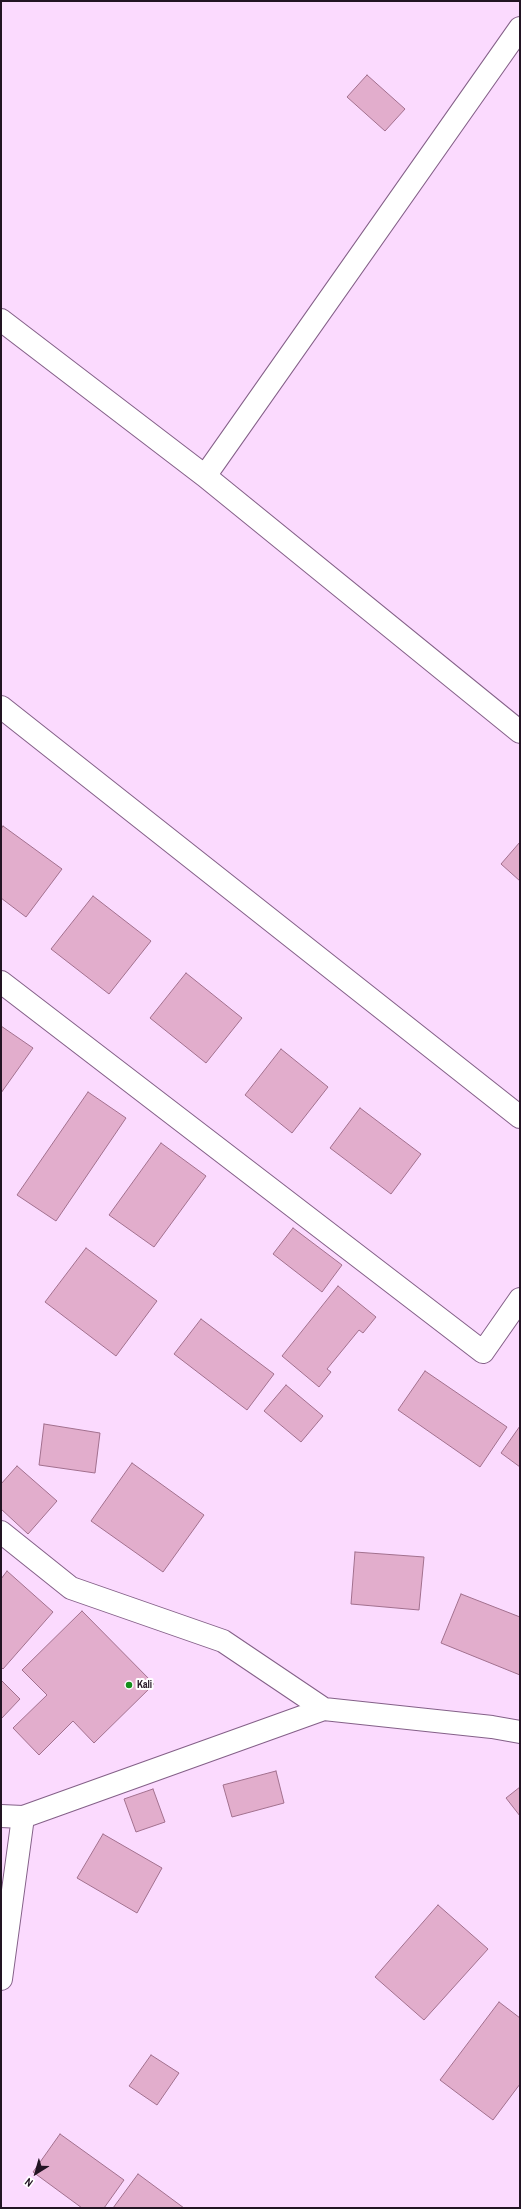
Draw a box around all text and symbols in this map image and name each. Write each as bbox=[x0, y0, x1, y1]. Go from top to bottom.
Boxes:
place label: Kali bbox=[137, 1679, 152, 1691]
marker: Kali bbox=[124, 1680, 134, 1690]
north arrow bbox=[16, 2153, 56, 2193]
text: N bbox=[22, 2175, 36, 2190]

